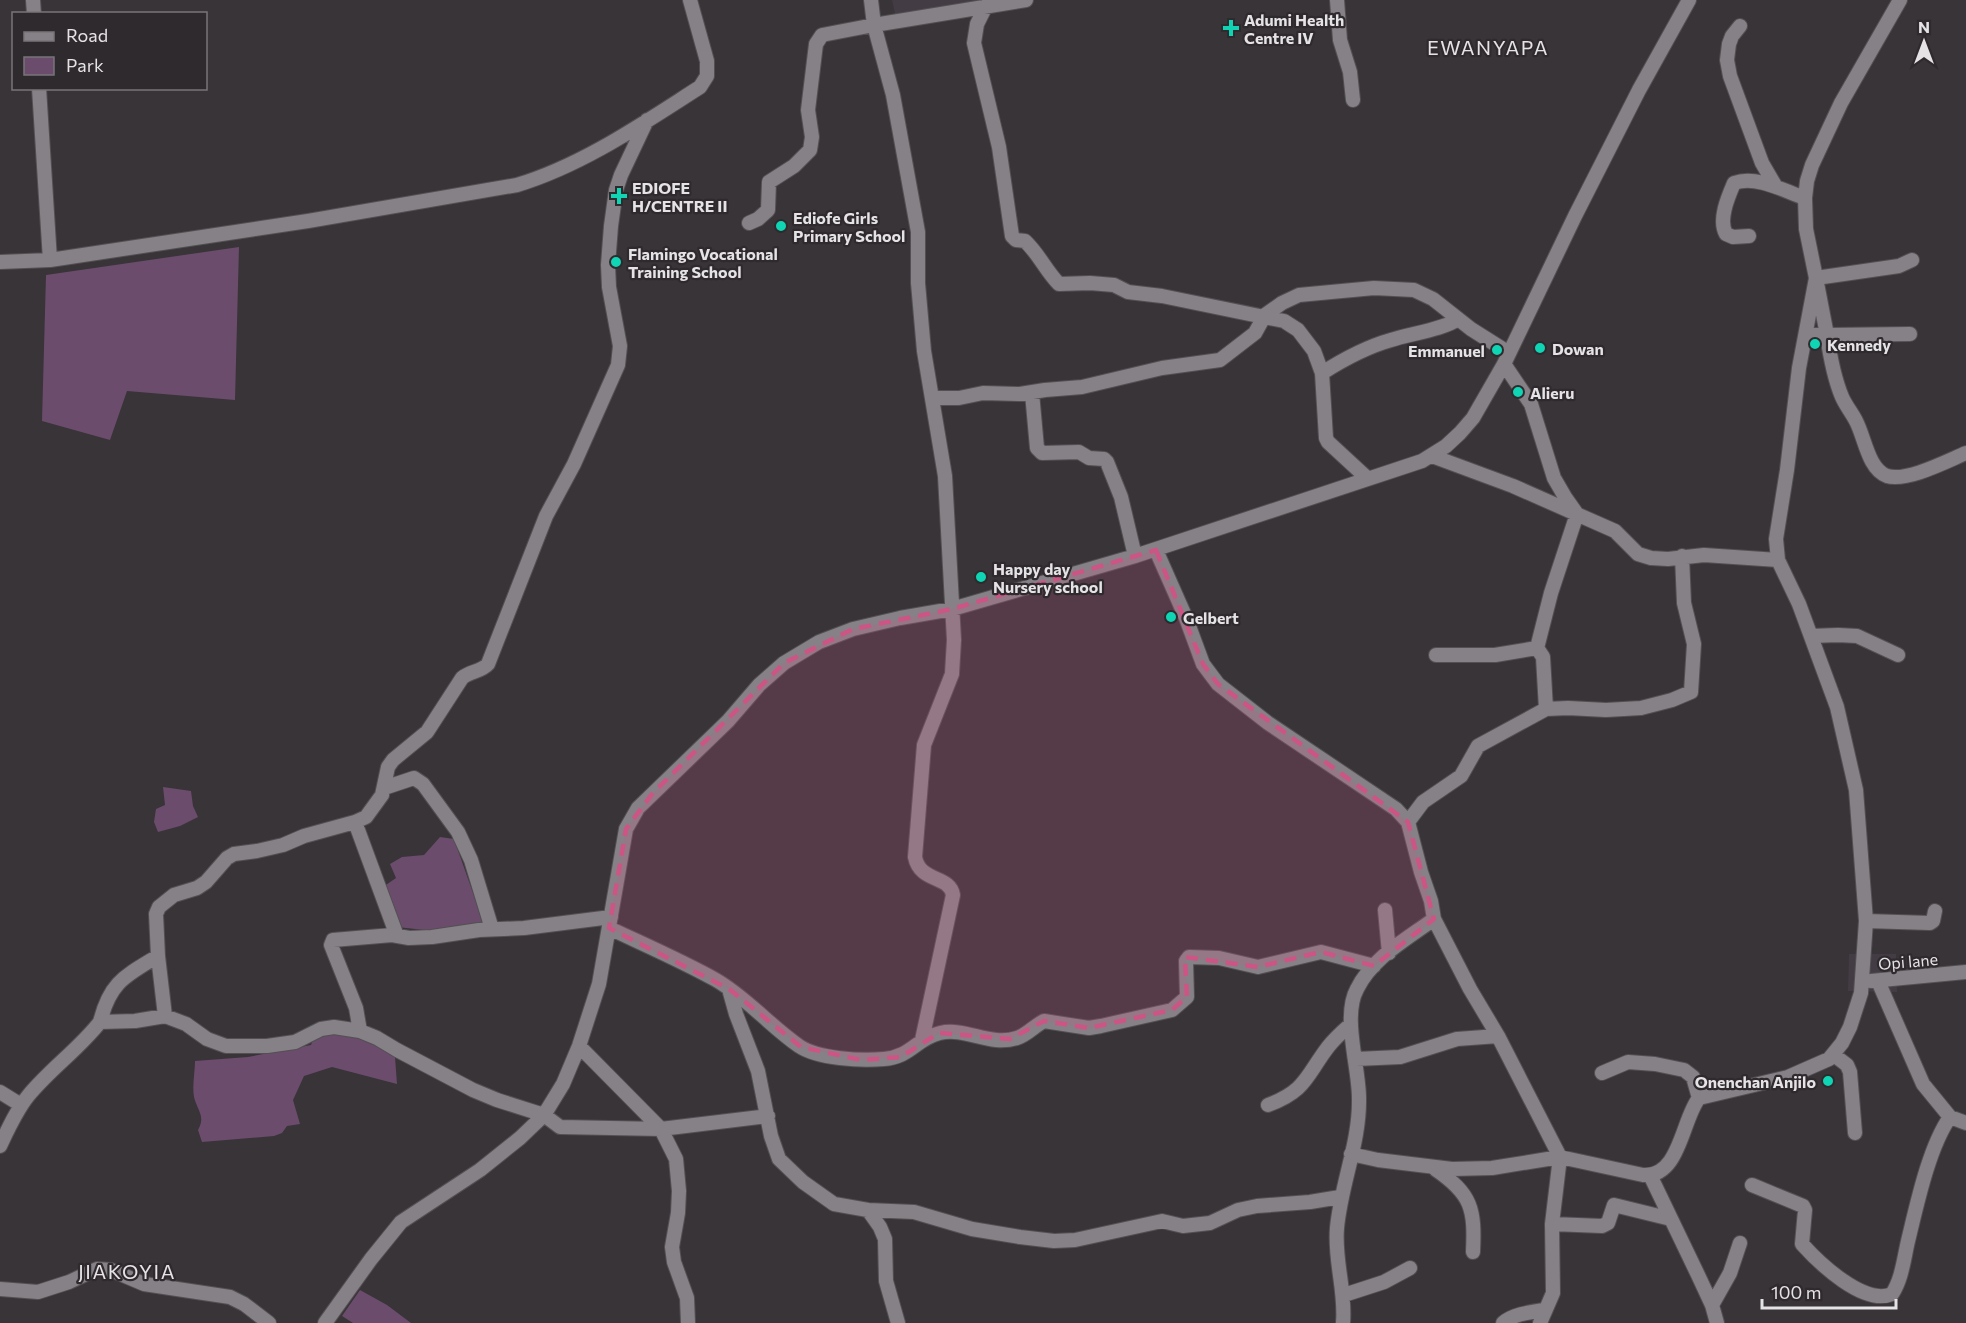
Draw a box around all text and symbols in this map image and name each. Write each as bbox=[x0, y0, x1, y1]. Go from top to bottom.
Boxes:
place label: Adumi Health Centre IV bbox=[1244, 10, 1344, 47]
legend bbox=[12, 12, 207, 90]
north arrow bbox=[1894, 12, 1954, 72]
text: N bbox=[1918, 17, 1930, 36]
marker: Adumi Health Centre IV bbox=[1222, 19, 1240, 37]
text: Road bbox=[66, 24, 108, 46]
district label: EWANYAPA bbox=[1427, 35, 1549, 59]
text: Park bbox=[66, 54, 104, 76]
place label: EDIOFE H/CENTRE II bbox=[632, 178, 727, 215]
marker: EDIOFE H/CENTRE II bbox=[610, 187, 628, 205]
place label: Ediofe Girls Primary School bbox=[793, 208, 905, 245]
marker: Ediofe Girls Primary School bbox=[774, 219, 788, 233]
place label: Flamingo Vocational Training School bbox=[628, 244, 778, 281]
marker: Flamingo Vocational Training School bbox=[609, 255, 623, 269]
place label: Kennedy bbox=[1827, 335, 1891, 354]
marker: Kennedy bbox=[1808, 337, 1822, 351]
place label: Dowan bbox=[1552, 339, 1604, 358]
place label: Emmanuel bbox=[1408, 341, 1485, 360]
marker: Dowan bbox=[1533, 341, 1547, 355]
marker: Emmanuel bbox=[1490, 343, 1504, 357]
place label: Alieru bbox=[1530, 383, 1574, 402]
marker: Alieru bbox=[1511, 385, 1525, 399]
place label: Happy day Nursery school bbox=[993, 559, 1103, 596]
marker: Happy day Nursery school bbox=[974, 570, 988, 584]
place label: Gelbert bbox=[1183, 608, 1239, 627]
marker: Gelbert bbox=[1164, 610, 1178, 624]
street label: Opi lane bbox=[1877, 949, 1939, 973]
place label: Onenchan Anjilo bbox=[1695, 1072, 1816, 1091]
marker: Onenchan Anjilo bbox=[1821, 1074, 1835, 1088]
district label: JIAKOYIA bbox=[78, 1259, 176, 1283]
scale bar bbox=[1762, 1272, 1896, 1310]
text: 100 m bbox=[1771, 1281, 1821, 1303]

